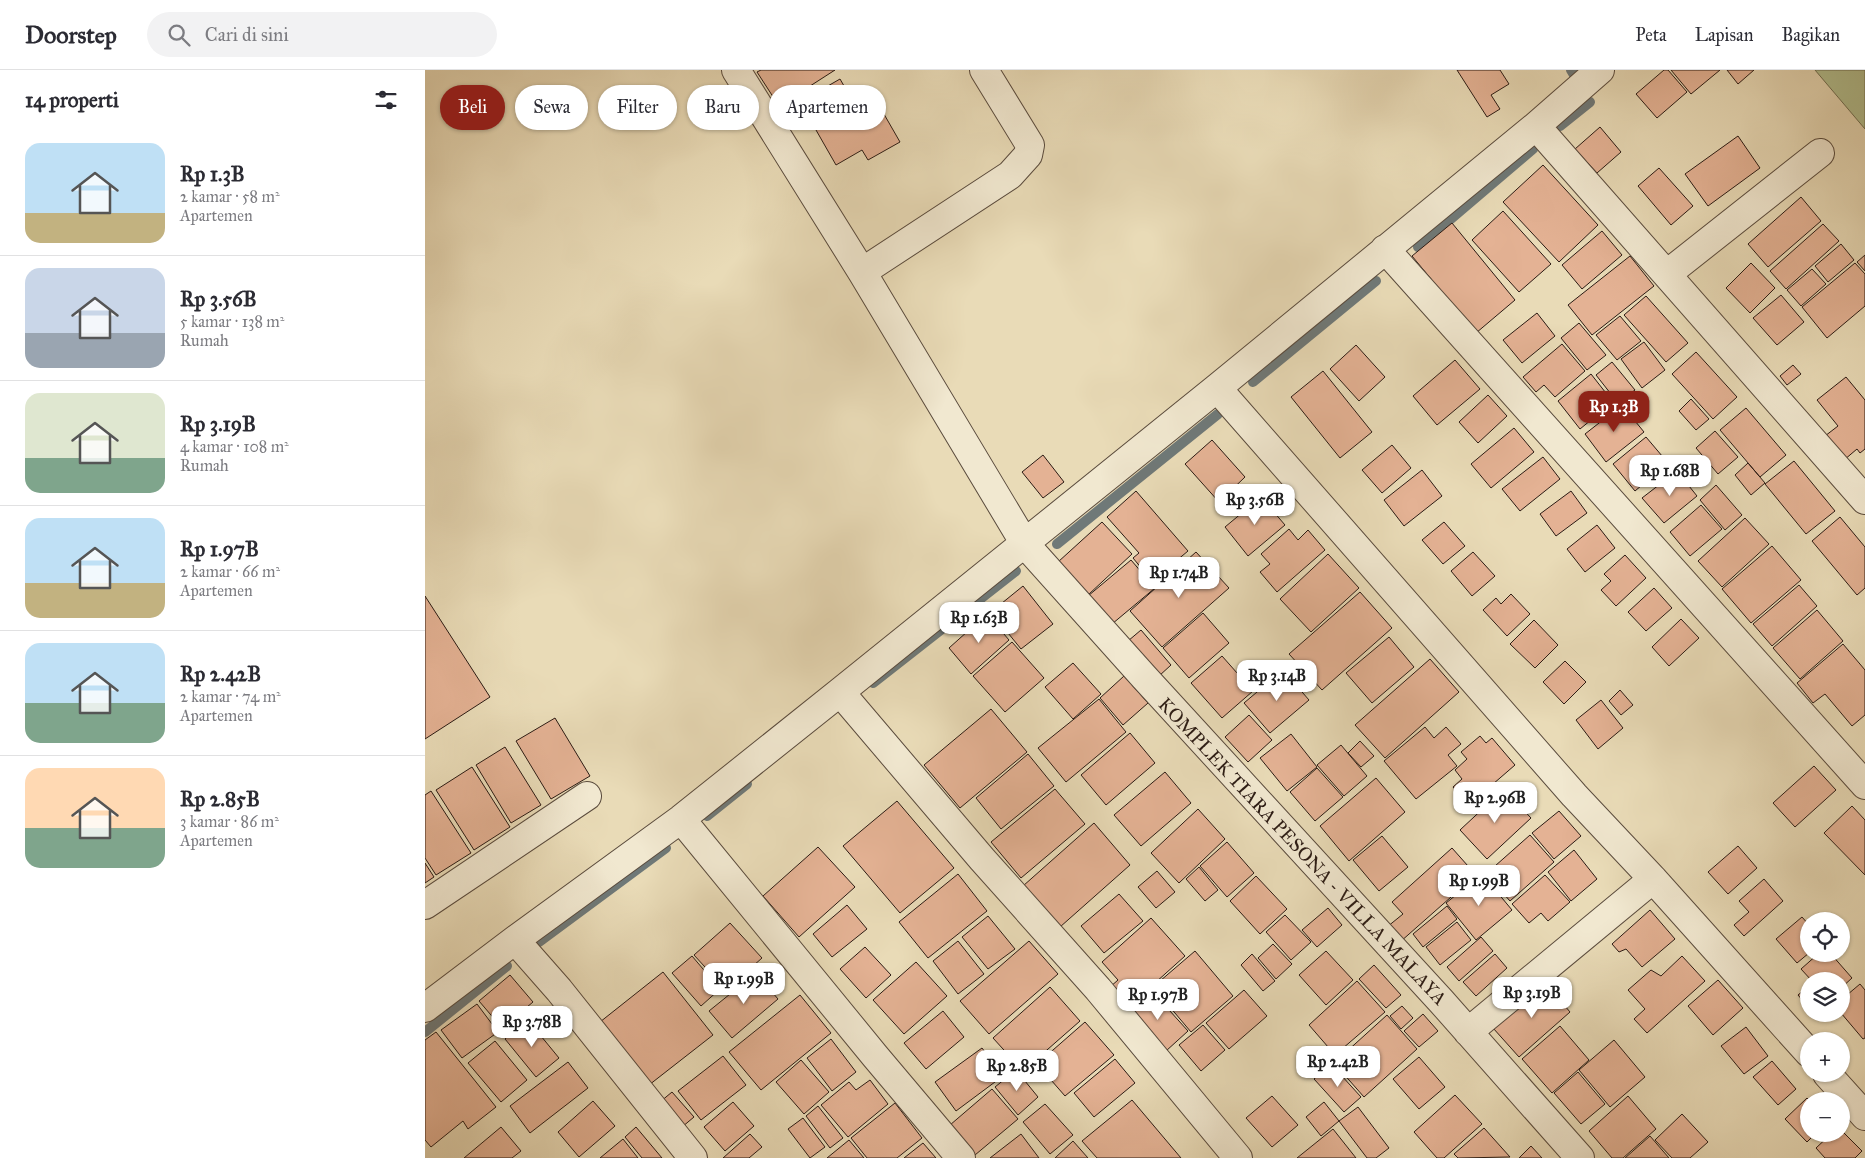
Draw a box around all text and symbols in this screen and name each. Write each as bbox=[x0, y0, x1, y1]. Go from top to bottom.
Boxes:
search box bbox=[147, 12, 497, 57]
text: Doorstep bbox=[25, 20, 117, 50]
icon: search bbox=[165, 21, 193, 49]
text: Cari di sini bbox=[205, 23, 289, 46]
text: Peta bbox=[1635, 24, 1667, 46]
text: Lapisan bbox=[1695, 24, 1753, 46]
text: Bagikan bbox=[1781, 24, 1840, 46]
chip: Beli bbox=[440, 85, 505, 130]
chip: Sewa bbox=[515, 85, 588, 130]
chip: Filter bbox=[598, 85, 677, 130]
chip: Baru bbox=[687, 85, 759, 130]
chip: Apartemen bbox=[769, 85, 886, 130]
icon: filters bbox=[372, 86, 400, 114]
text: 14 properti bbox=[25, 87, 119, 113]
text: Rp 1.3B bbox=[180, 161, 245, 187]
icon: home bbox=[65, 163, 125, 223]
text: 2 kamar · 58 m² bbox=[180, 187, 280, 206]
text: Apartemen bbox=[180, 206, 253, 225]
text: Rp 3.56B bbox=[180, 286, 257, 312]
icon: home bbox=[65, 288, 125, 348]
text: 5 kamar · 138 m² bbox=[180, 312, 284, 331]
text: Rumah bbox=[180, 331, 229, 350]
pin: Rp 1.3B bbox=[1568, 390, 1660, 433]
text: Rp 1.3B bbox=[1589, 397, 1639, 416]
text: Rp 3.19B bbox=[180, 411, 256, 437]
icon: home bbox=[65, 413, 125, 473]
text: 4 kamar · 108 m² bbox=[180, 437, 289, 456]
pin: Rp 1.68B bbox=[1618, 454, 1722, 497]
text: Rumah bbox=[180, 456, 229, 475]
text: Rp 1.68B bbox=[1640, 461, 1700, 480]
pin: Rp 3.56B bbox=[1203, 484, 1307, 526]
text: Rp 3.56B bbox=[1226, 490, 1284, 509]
text: Rp 1.97B bbox=[180, 536, 259, 562]
icon: home bbox=[65, 538, 125, 598]
pin: Rp 1.74B bbox=[1127, 556, 1231, 599]
text: 2 kamar · 66 m² bbox=[180, 562, 280, 581]
text: Rp 1.74B bbox=[1149, 563, 1209, 582]
text: Apartemen bbox=[180, 581, 253, 600]
pin: Rp 1.63B bbox=[927, 602, 1031, 644]
text: Rp 1.63B bbox=[950, 608, 1008, 627]
pin: Rp 3.14B bbox=[1225, 660, 1329, 702]
text: Rp 2.42B bbox=[180, 661, 261, 687]
icon: home bbox=[65, 663, 125, 723]
text: Rp 3.14B bbox=[1248, 666, 1306, 685]
text: 2 kamar · 74 m² bbox=[180, 687, 281, 706]
street label: KOMPLEK TIARA PESONA - VILLA MALAYA bbox=[1154, 693, 1452, 1010]
text: Apartemen bbox=[180, 706, 253, 725]
pin: Rp 2.96B bbox=[1443, 782, 1547, 824]
text: Rp 2.85B bbox=[180, 786, 260, 812]
icon: home bbox=[65, 788, 125, 848]
text: Rp 2.96B bbox=[1464, 788, 1526, 807]
text: 3 kamar · 86 m² bbox=[180, 812, 279, 831]
text: Apartemen bbox=[180, 831, 253, 850]
pin: Rp 1.99B bbox=[1427, 864, 1531, 907]
text: Rp 1.99B bbox=[1449, 871, 1509, 890]
map controls bbox=[1800, 912, 1850, 1142]
button: locate bbox=[1800, 912, 1850, 962]
pin: Rp 1.99B bbox=[692, 962, 796, 1005]
text: Rp 1.99B bbox=[714, 969, 774, 988]
button: layers bbox=[1800, 972, 1850, 1022]
pin: Rp 3.19B bbox=[1480, 976, 1584, 1019]
pin: Rp 1.97B bbox=[1106, 978, 1210, 1021]
text: Rp 3.19B bbox=[1503, 983, 1561, 1002]
text: Rp 1.97B bbox=[1128, 985, 1188, 1004]
pin: Rp 3.78B bbox=[480, 1006, 584, 1048]
text: Rp 3.78B bbox=[502, 1012, 562, 1031]
button: + bbox=[1800, 1032, 1850, 1082]
pin: Rp 2.42B bbox=[1286, 1046, 1390, 1088]
pin: Rp 2.85B bbox=[965, 1050, 1069, 1092]
text: Rp 2.42B bbox=[1307, 1052, 1369, 1071]
text: Rp 2.85B bbox=[987, 1056, 1047, 1075]
button: − bbox=[1800, 1092, 1850, 1142]

